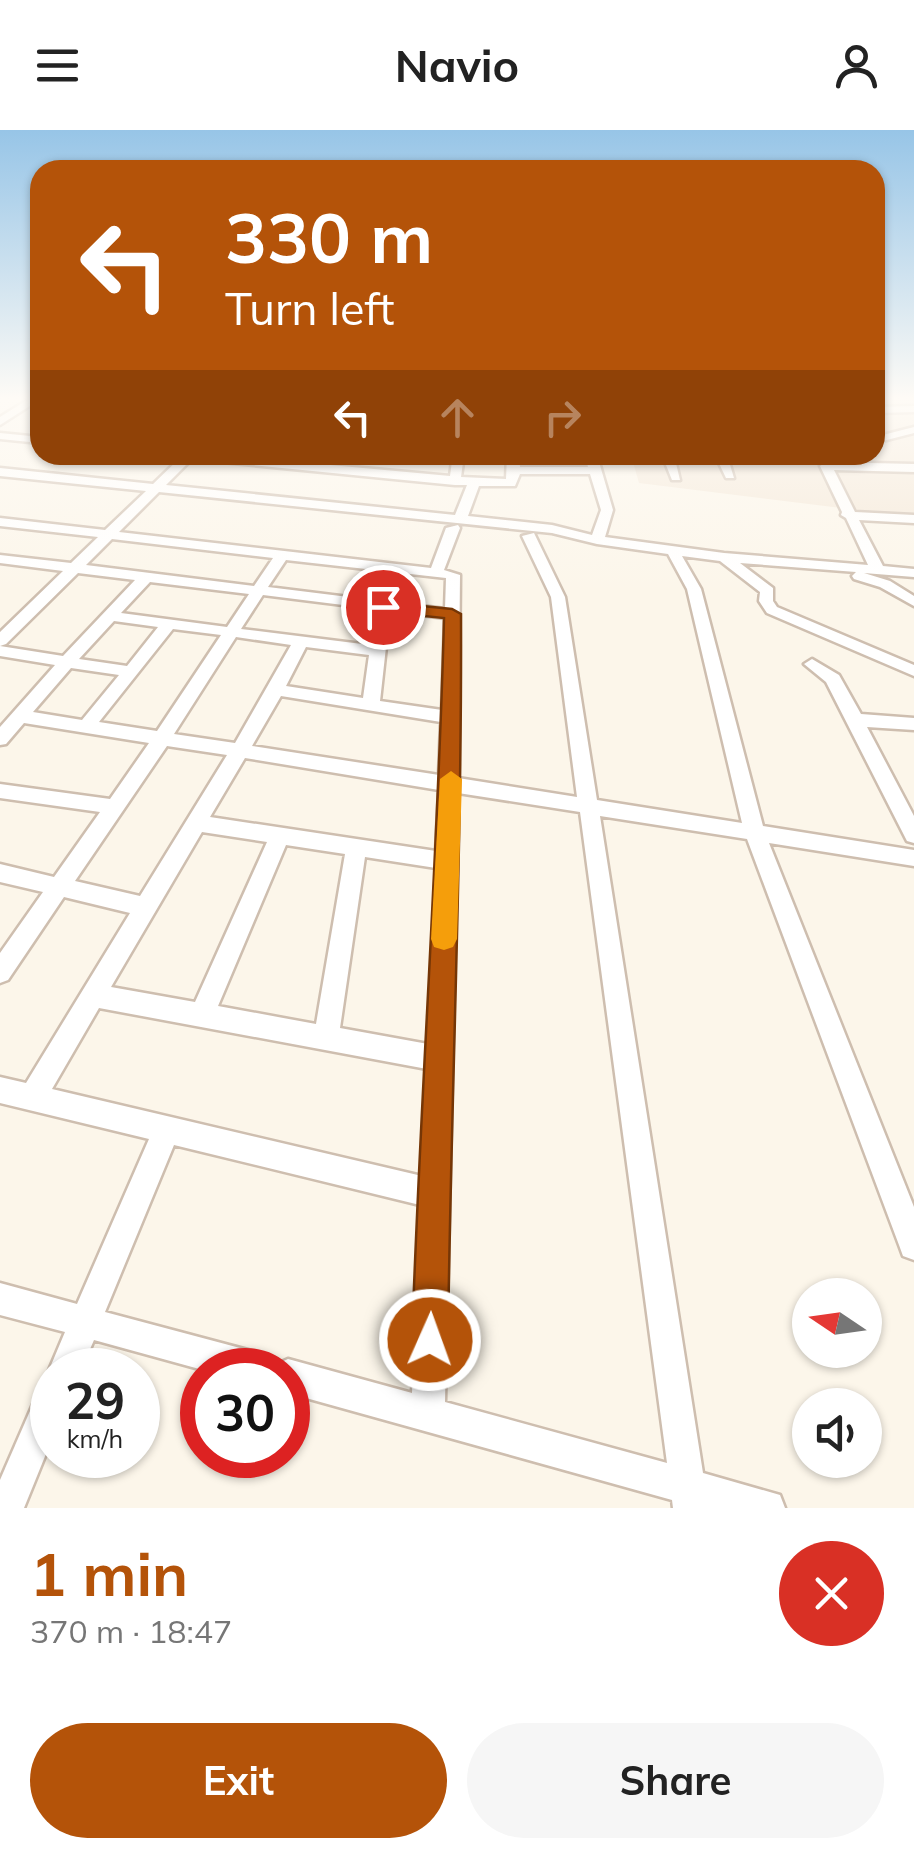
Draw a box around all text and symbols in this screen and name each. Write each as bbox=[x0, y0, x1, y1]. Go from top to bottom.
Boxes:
text: Navio bbox=[395, 37, 519, 93]
icon: menu bbox=[30, 38, 85, 93]
icon: person bbox=[829, 38, 884, 93]
text: 330 m bbox=[225, 193, 433, 281]
icon: left bbox=[60, 200, 190, 330]
text: Turn left bbox=[225, 280, 394, 336]
icon: left bbox=[325, 390, 380, 445]
icon: ahead bbox=[430, 390, 485, 445]
icon: right bbox=[535, 390, 590, 445]
pin bbox=[341, 565, 426, 650]
icon: arrive bbox=[356, 580, 411, 635]
north arrow bbox=[792, 1278, 882, 1368]
map controls bbox=[792, 1278, 882, 1478]
position arrow bbox=[378, 1288, 482, 1392]
speed limit sign: 30 bbox=[180, 1348, 310, 1478]
text: 29 bbox=[65, 1369, 125, 1432]
button: sound bbox=[792, 1388, 882, 1478]
text: km/h bbox=[67, 1423, 123, 1454]
text: 1 min bbox=[30, 1536, 188, 1611]
button: close bbox=[779, 1541, 884, 1646]
text: 370 m · 18:47 bbox=[30, 1611, 232, 1651]
button: Exit bbox=[30, 1723, 447, 1838]
button: Share bbox=[467, 1723, 884, 1838]

